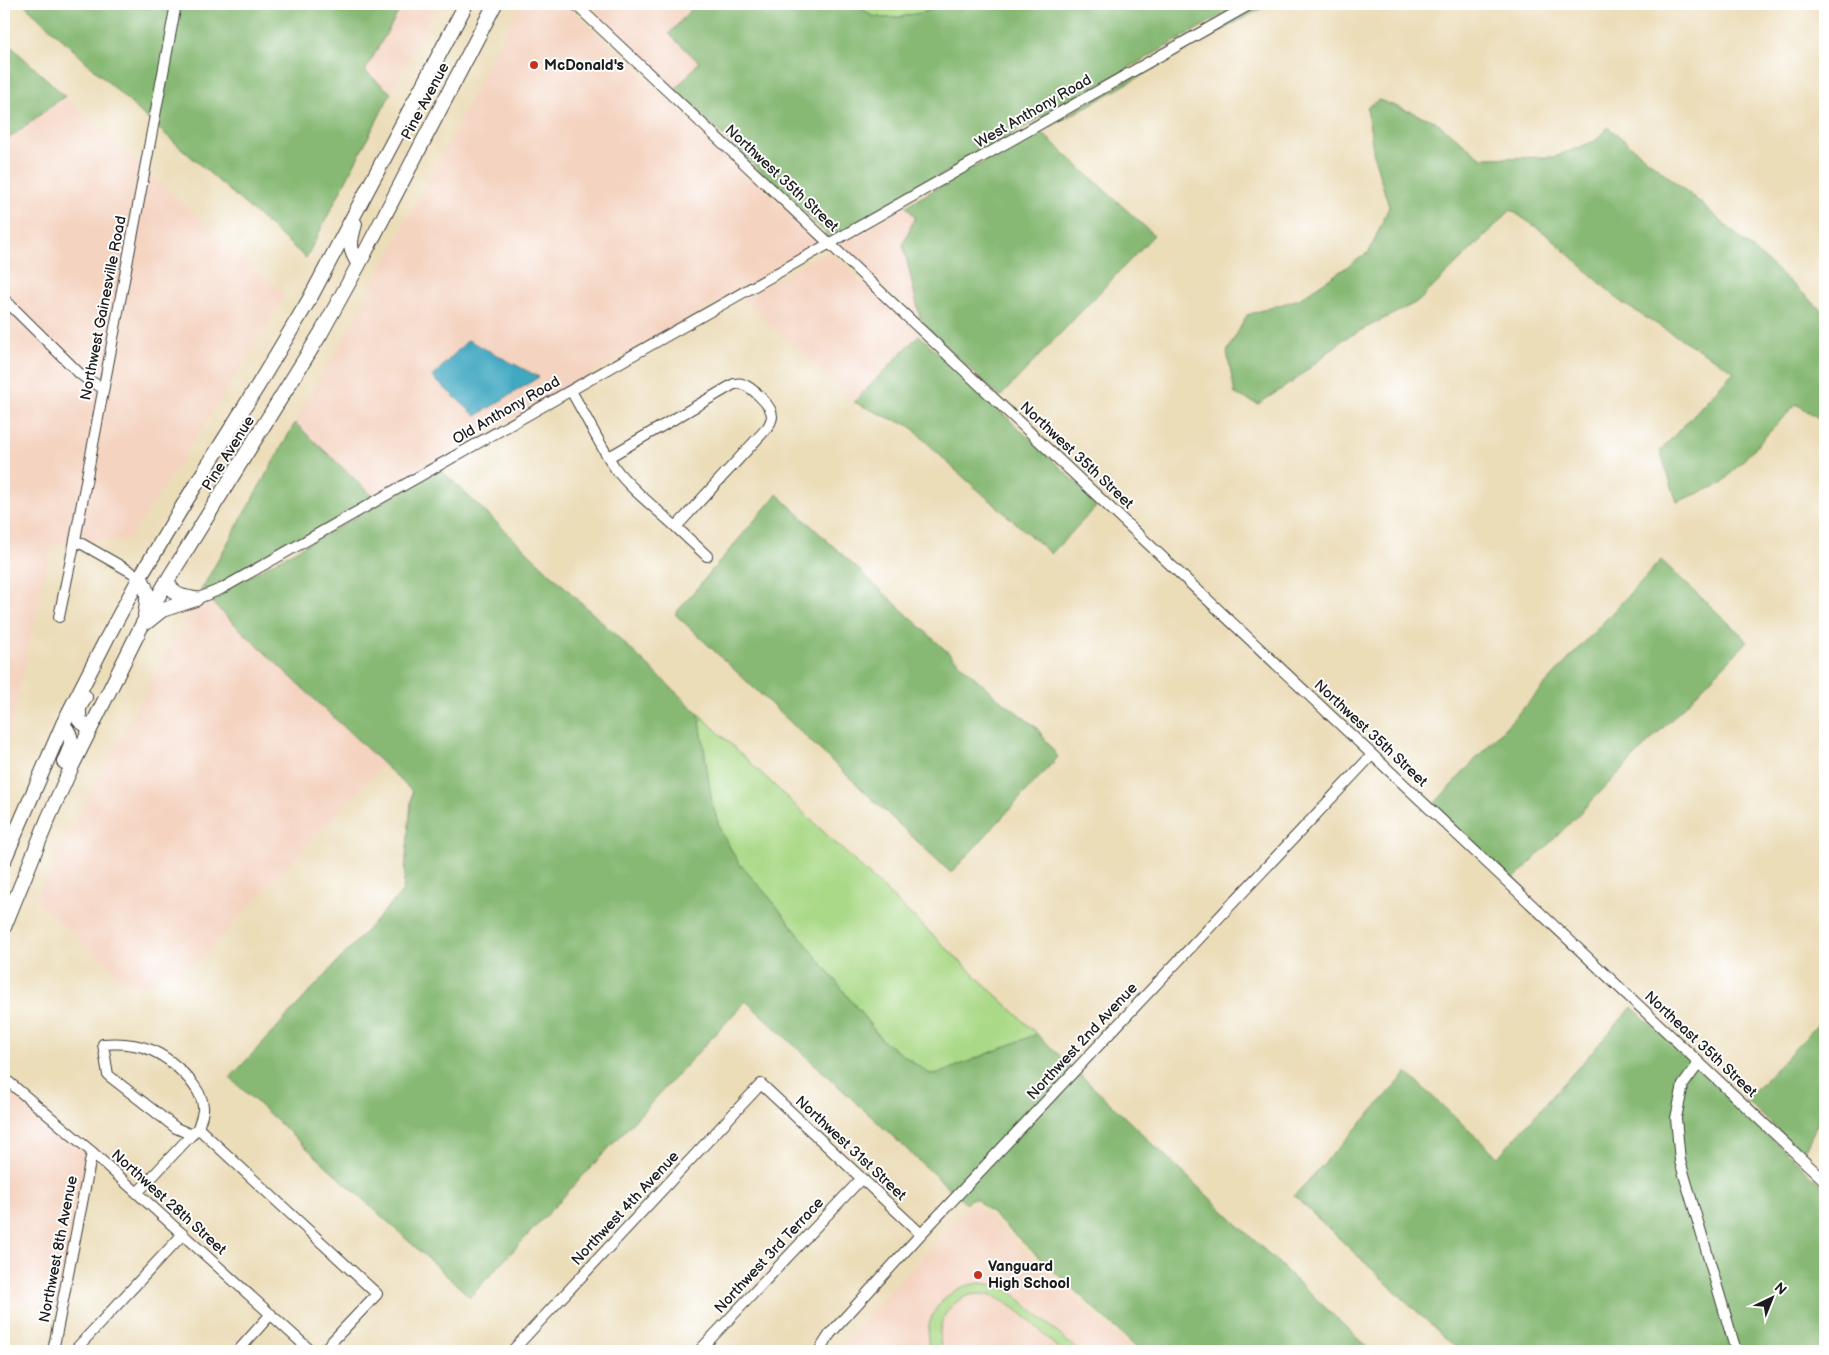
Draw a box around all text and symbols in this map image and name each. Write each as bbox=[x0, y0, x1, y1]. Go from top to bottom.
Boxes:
place label: McDonald's bbox=[544, 56, 624, 75]
street label: Pine Avenue bbox=[397, 59, 454, 143]
marker: McDonald's bbox=[528, 59, 540, 71]
street label: West Anthony Road bbox=[972, 70, 1095, 153]
street label: Northwest 35th Street bbox=[721, 121, 843, 236]
street label: Northwest Gainesville Road bbox=[76, 214, 131, 402]
street label: Old Anthony Road bbox=[449, 372, 563, 449]
street label: Northwest 35th Street bbox=[1016, 398, 1138, 513]
street label: Pine Avenue bbox=[198, 412, 259, 494]
street label: Northwest 35th Street bbox=[1310, 676, 1432, 791]
street label: Northwest 2nd Avenue bbox=[1023, 979, 1142, 1104]
street label: Northeast 35th Street bbox=[1640, 987, 1761, 1102]
street label: Northwest 31st Street bbox=[791, 1092, 910, 1205]
street label: Northwest 28th Street bbox=[107, 1146, 231, 1259]
street label: Northwest 4th Avenue bbox=[567, 1147, 683, 1270]
street label: Northwest 8th Avenue bbox=[35, 1174, 82, 1324]
street label: Northwest 3rd Terrace bbox=[711, 1193, 828, 1317]
place label: Vanguard High School bbox=[988, 1257, 1070, 1293]
marker: Vanguard High School bbox=[972, 1269, 984, 1281]
north arrow bbox=[1746, 1272, 1796, 1322]
text: N bbox=[1771, 1279, 1790, 1299]

